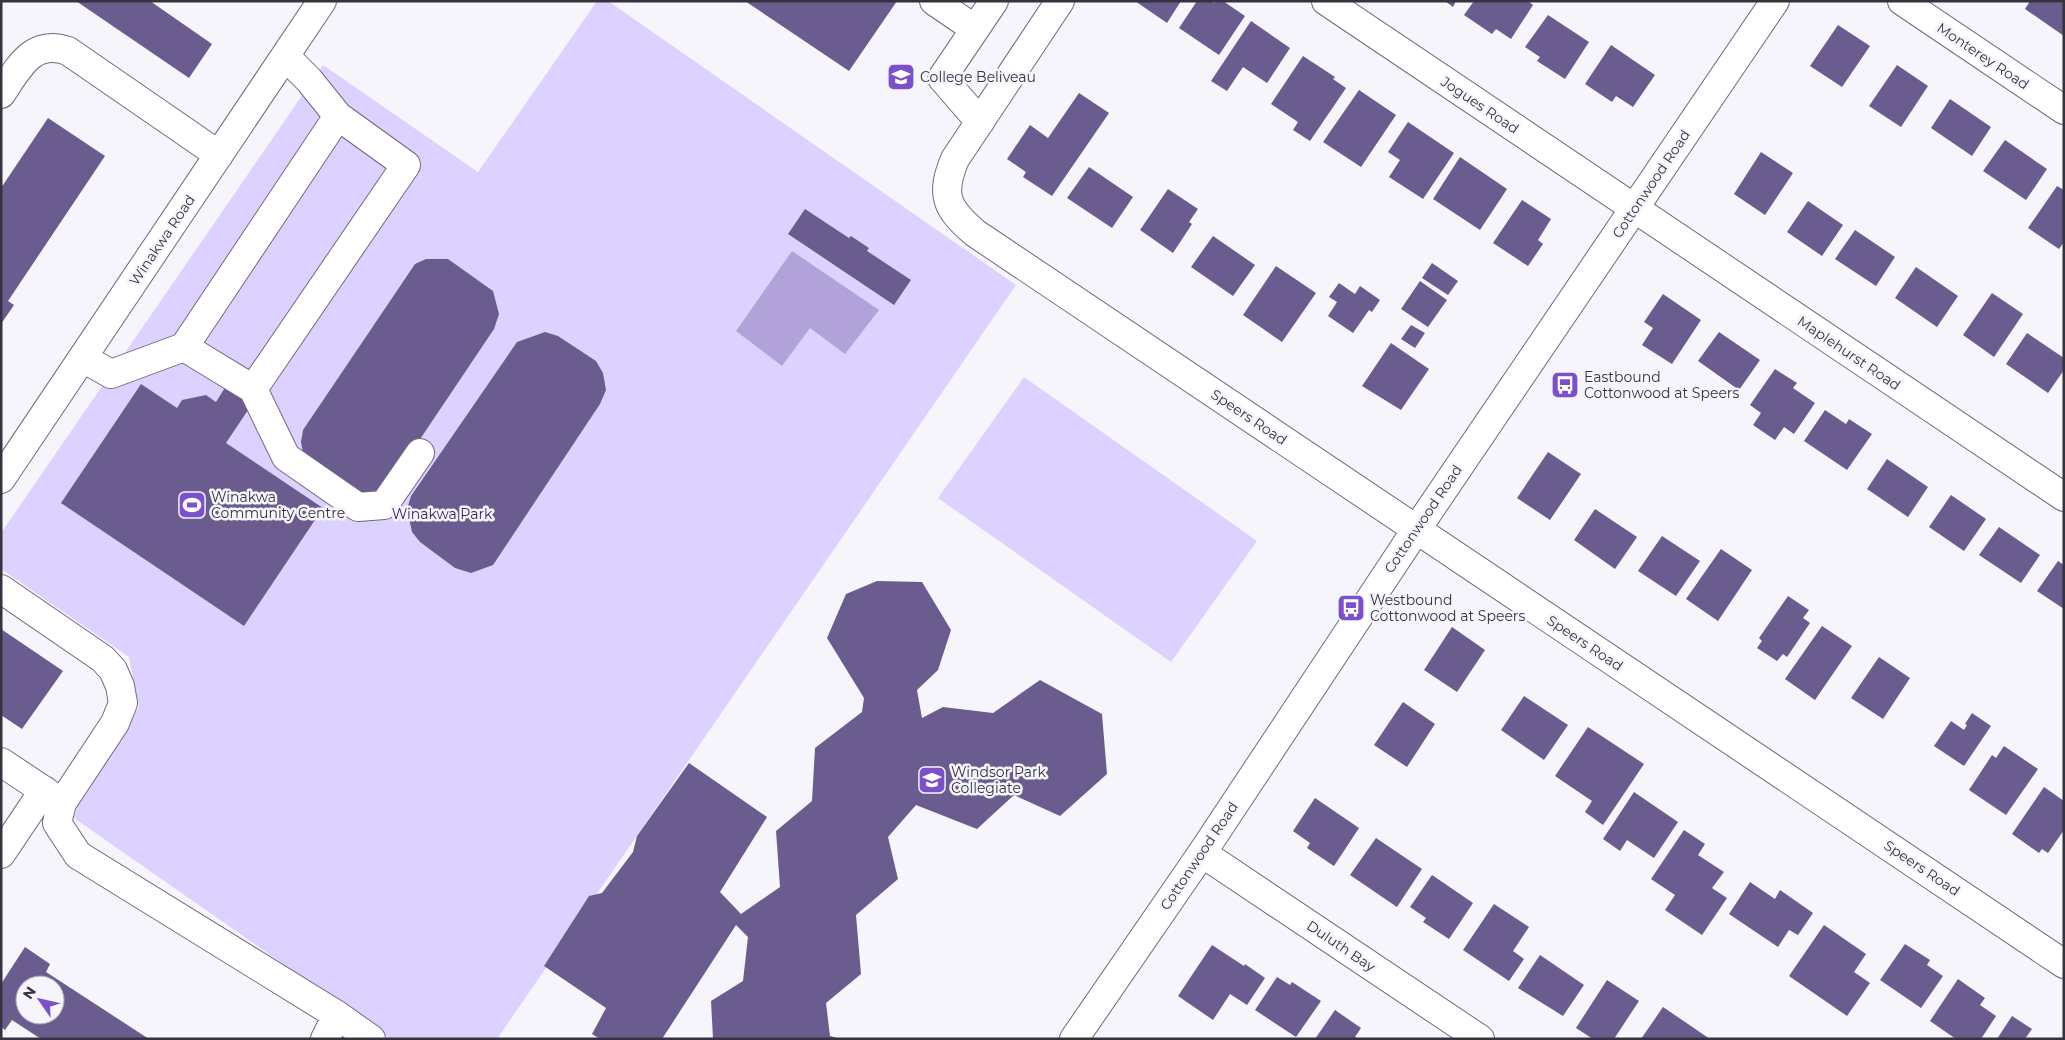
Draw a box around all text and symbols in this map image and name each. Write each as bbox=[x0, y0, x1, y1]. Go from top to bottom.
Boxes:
street label: Monterey Road bbox=[1934, 19, 2032, 93]
school or university icon: College Beliveau bbox=[886, 62, 916, 92]
place label: College Beliveau bbox=[920, 68, 1036, 86]
street label: Jogues Road bbox=[1437, 72, 1522, 138]
street label: Cottonwood Road bbox=[1608, 126, 1694, 242]
street label: Winakwa Road bbox=[125, 191, 199, 289]
street label: Maplehurst Road bbox=[1794, 312, 1904, 394]
place label: Eastbound Cottonwood at Speers bbox=[1584, 368, 1739, 402]
bus stop icon: Eastbound Cottonwood at Speers bbox=[1550, 370, 1580, 400]
street label: Speers Road bbox=[1208, 385, 1290, 449]
street label: Cottonwood Road bbox=[1380, 461, 1466, 577]
place label: Winakwa Community Centre bbox=[211, 488, 345, 522]
sports icon: Winakwa Community Centre bbox=[177, 490, 207, 520]
park label: Winakwa Park bbox=[392, 505, 493, 523]
place label: Westbound Cottonwood at Speers bbox=[1370, 591, 1525, 625]
bus stop icon: Westbound Cottonwood at Speers bbox=[1336, 593, 1366, 623]
street label: Speers Road bbox=[1544, 611, 1626, 675]
place label: Windsor Park Collegiate bbox=[951, 763, 1047, 797]
school or university icon: Windsor Park Collegiate bbox=[917, 765, 947, 795]
street label: Cottonwood Road bbox=[1156, 798, 1242, 914]
street label: Speers Road bbox=[1881, 836, 1963, 900]
street label: Duluth Bay bbox=[1303, 916, 1379, 976]
north arrow bbox=[15, 975, 65, 1025]
text: N bbox=[19, 983, 40, 1002]

